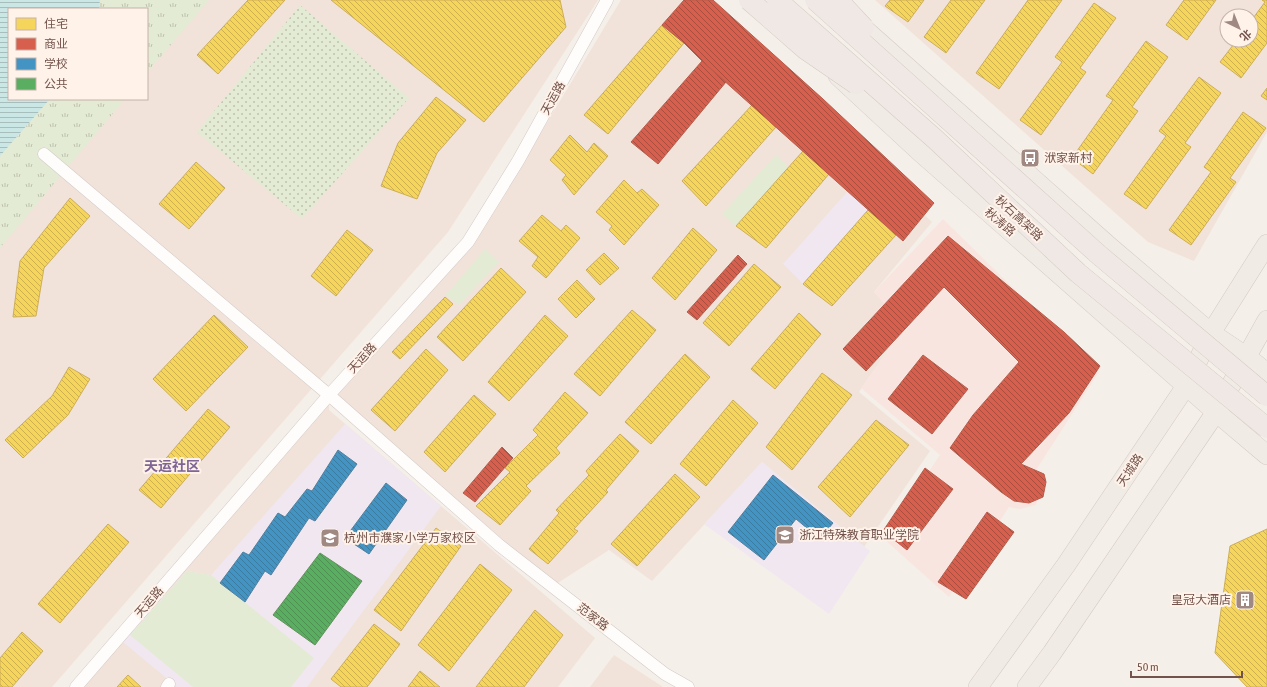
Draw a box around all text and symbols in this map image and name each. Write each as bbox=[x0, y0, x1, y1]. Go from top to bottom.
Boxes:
legend bbox=[8, 8, 148, 100]
north arrow bbox=[1219, 8, 1259, 48]
text: 住宅 bbox=[44, 17, 68, 31]
text: 北 bbox=[1238, 27, 1254, 43]
text: 商业 bbox=[44, 37, 68, 51]
text: 学校 bbox=[44, 57, 68, 71]
text: 公共 bbox=[44, 77, 68, 91]
street label: 天运路 bbox=[538, 79, 568, 117]
bus stop icon: 洑家新村 bbox=[1019, 147, 1041, 169]
place label: 洑家新村 bbox=[1044, 151, 1093, 165]
street label: 秋石高架路 bbox=[992, 192, 1046, 244]
street label: 秋涛路 bbox=[982, 205, 1018, 239]
street label: 天运路 bbox=[345, 340, 379, 376]
street label: 天城路 bbox=[1114, 451, 1146, 489]
district label: 天运社区 bbox=[144, 458, 200, 474]
school or university icon: 浙江特殊教育职业学院 bbox=[774, 524, 796, 546]
school or university icon: 杭州市濮家小学万家校区 bbox=[319, 527, 341, 549]
place label: 浙江特殊教育职业学院 bbox=[799, 528, 919, 542]
place label: 杭州市濮家小学万家校区 bbox=[344, 531, 476, 545]
street label: 天运路 bbox=[132, 584, 166, 620]
building icon: 皇冠大酒店 bbox=[1234, 589, 1256, 611]
place label: 皇冠大酒店 bbox=[1171, 593, 1231, 607]
street label: 范家路 bbox=[575, 600, 611, 634]
scale bar bbox=[1131, 653, 1242, 679]
text: 50 m bbox=[1137, 660, 1159, 674]

